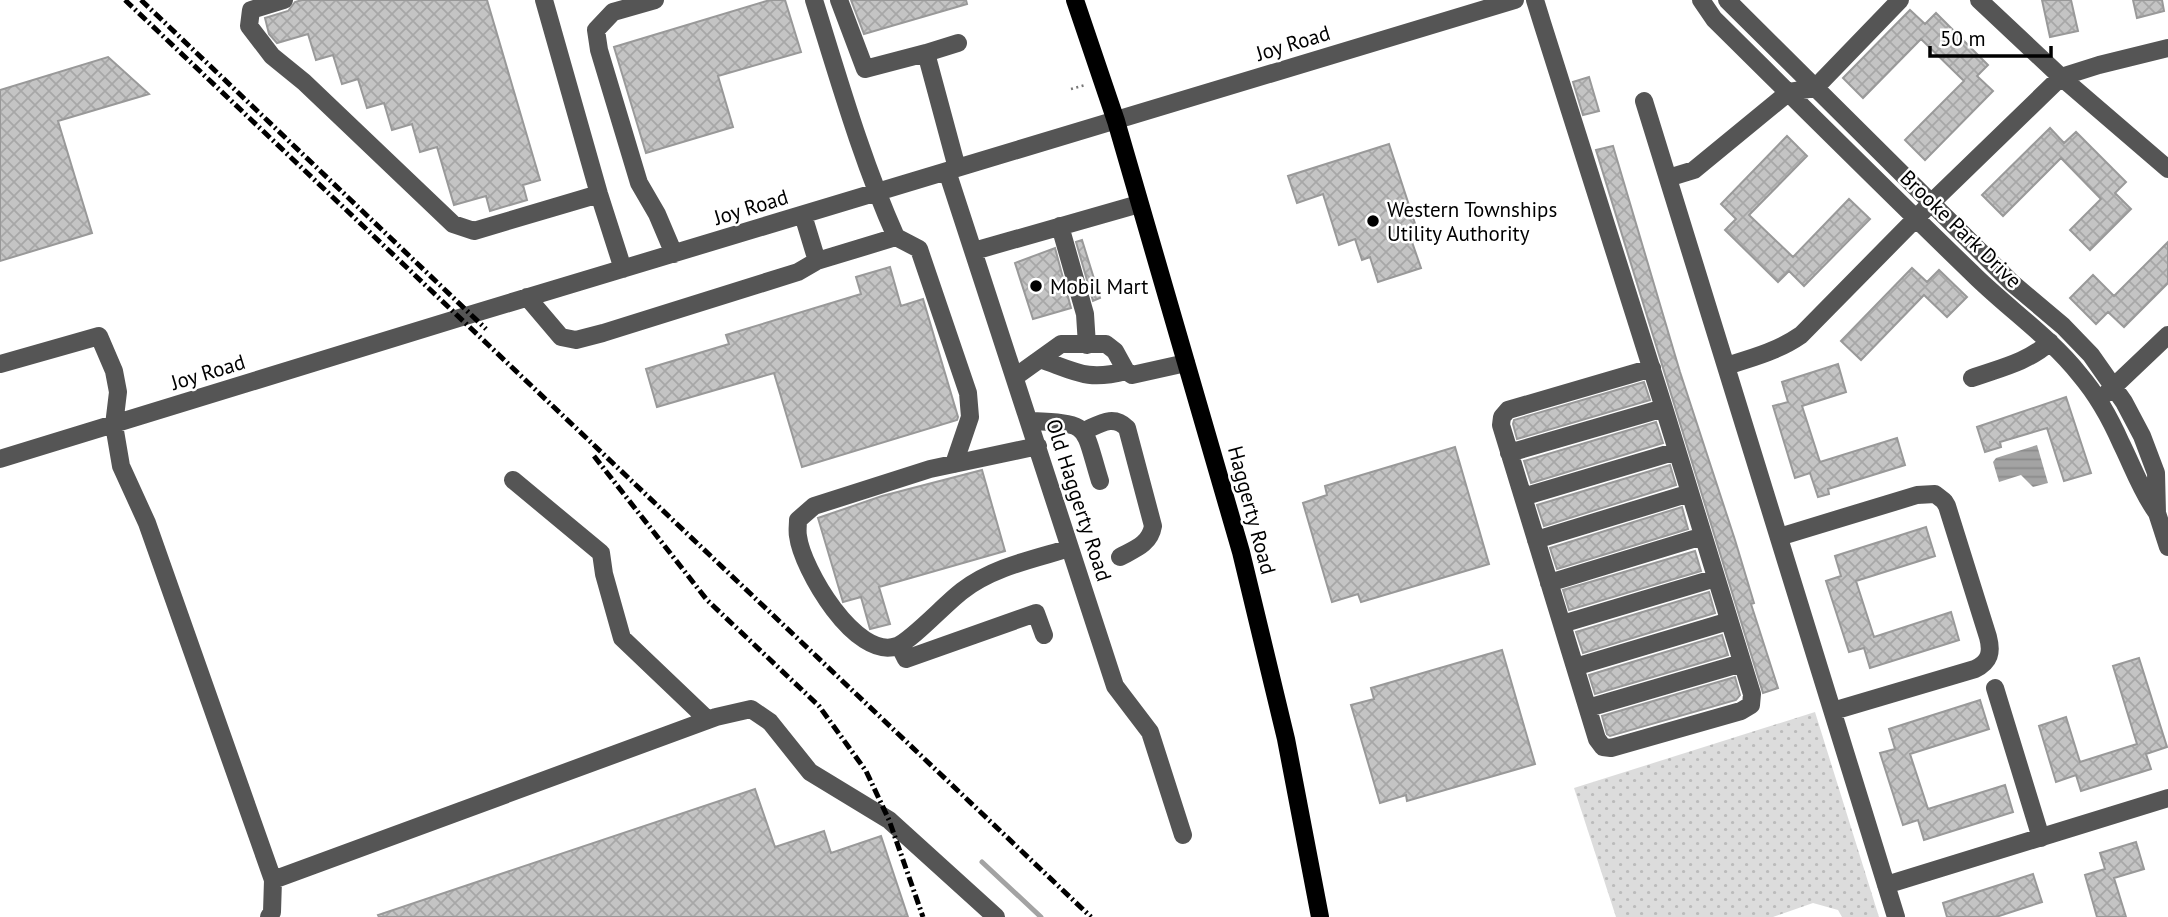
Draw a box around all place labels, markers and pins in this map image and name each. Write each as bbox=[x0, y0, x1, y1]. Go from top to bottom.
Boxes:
place label: Western Townships Utility Authority bbox=[1387, 196, 1557, 247]
marker: Western Townships Utility Authority bbox=[1365, 213, 1381, 229]
place label: Mobil Mart bbox=[1050, 273, 1149, 300]
marker: Mobil Mart bbox=[1028, 278, 1044, 294]

